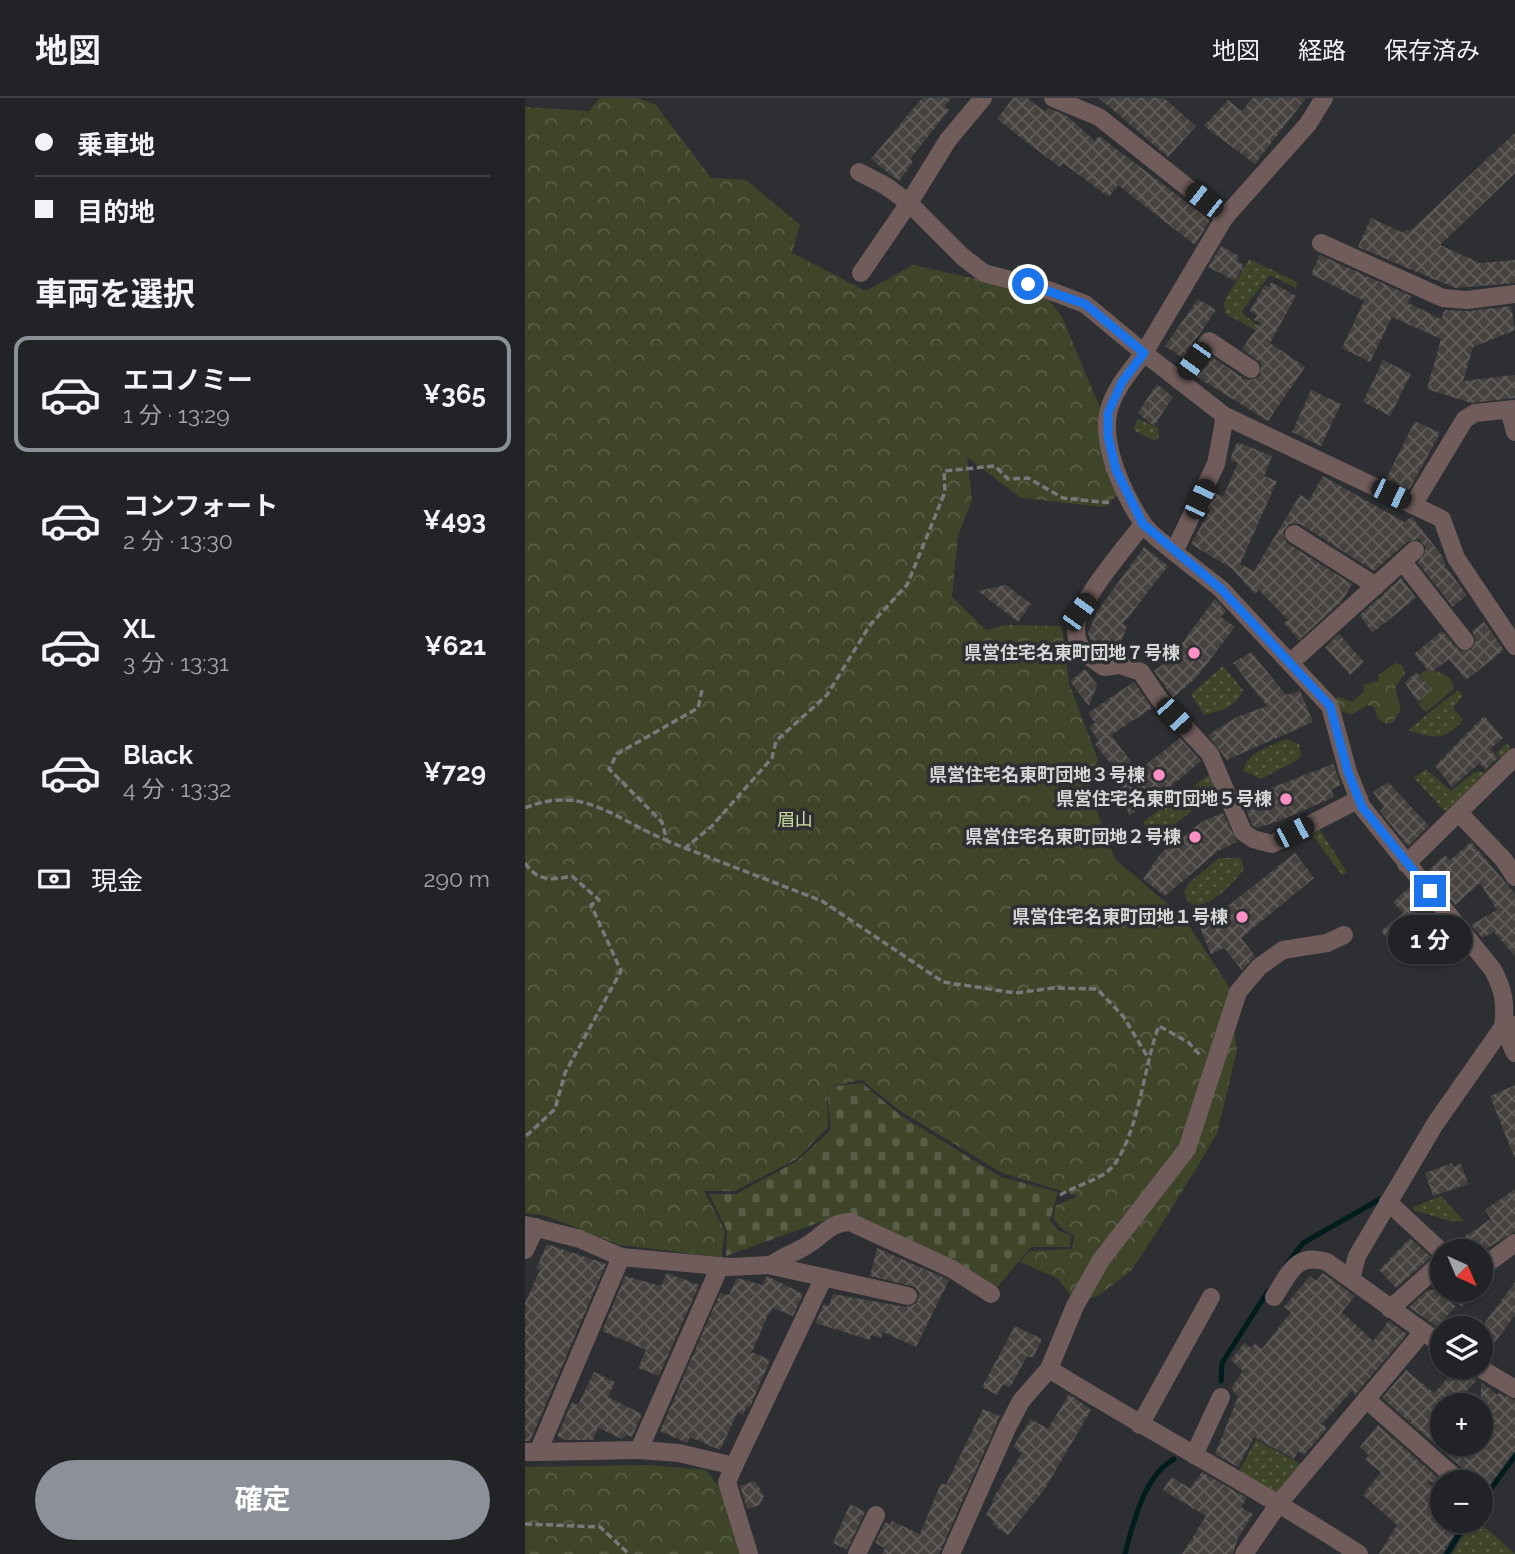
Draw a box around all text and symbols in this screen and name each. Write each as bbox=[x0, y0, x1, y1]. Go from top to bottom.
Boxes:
text: 地図 bbox=[35, 31, 101, 70]
text: 地図 bbox=[1212, 36, 1260, 65]
text: 経路 bbox=[1298, 36, 1346, 65]
text: 保存済み bbox=[1384, 36, 1480, 65]
text: 乗車地 bbox=[77, 130, 155, 160]
car bbox=[1181, 179, 1228, 221]
text: 目的地 bbox=[77, 197, 155, 227]
route start bbox=[1012, 268, 1044, 300]
text: 車両を選択 bbox=[35, 275, 195, 312]
car bbox=[1174, 338, 1215, 384]
icon: car bbox=[39, 363, 102, 426]
text: エコノミー bbox=[123, 365, 253, 395]
text: ¥365 bbox=[423, 379, 486, 409]
text: 1 分 · 13:29 bbox=[123, 401, 230, 428]
car bbox=[1368, 475, 1415, 513]
car bbox=[1182, 476, 1219, 522]
icon: car bbox=[39, 489, 102, 552]
text: コンフォート bbox=[123, 491, 278, 521]
text: ¥493 bbox=[423, 505, 486, 535]
text: 2 分 · 13:30 bbox=[123, 527, 233, 554]
car bbox=[1059, 589, 1100, 635]
text: XL bbox=[123, 614, 155, 644]
icon: car bbox=[39, 615, 102, 678]
text: ¥621 bbox=[424, 631, 486, 661]
place label: 県営住宅名東町団地７号棟 bbox=[964, 642, 1180, 663]
marker: 県営住宅名東町団地７号棟 bbox=[1186, 645, 1202, 661]
text: 3 分 · 13:31 bbox=[123, 649, 229, 676]
car bbox=[1152, 693, 1197, 739]
text: Black bbox=[123, 740, 193, 770]
icon: car bbox=[39, 741, 102, 804]
text: ¥729 bbox=[423, 757, 486, 787]
place label: 県営住宅名東町団地３号棟 bbox=[929, 764, 1145, 785]
marker: 県営住宅名東町団地３号棟 bbox=[1151, 767, 1167, 783]
text: 4 分 · 13:32 bbox=[123, 775, 231, 802]
place label: 県営住宅名東町団地５号棟 bbox=[1056, 788, 1272, 809]
marker: 県営住宅名東町団地５号棟 bbox=[1278, 791, 1294, 807]
park label: 眉山 bbox=[777, 809, 813, 830]
car bbox=[1271, 813, 1318, 851]
place label: 県営住宅名東町団地２号棟 bbox=[965, 826, 1181, 847]
marker: 県営住宅名東町団地２号棟 bbox=[1187, 829, 1203, 845]
icon: cash bbox=[35, 860, 73, 898]
text: 290 m bbox=[423, 865, 490, 892]
text: 現金 bbox=[91, 866, 143, 896]
route end bbox=[1414, 875, 1446, 907]
place label: 県営住宅名東町団地１号棟 bbox=[1012, 906, 1228, 927]
marker: 県営住宅名東町団地１号棟 bbox=[1234, 909, 1250, 925]
callout: 1 分 bbox=[1388, 916, 1472, 964]
text: 1 分 bbox=[1410, 926, 1450, 953]
north arrow bbox=[1430, 1239, 1493, 1302]
map controls bbox=[1430, 1239, 1493, 1533]
button: layers bbox=[1430, 1316, 1493, 1379]
button: + bbox=[1430, 1393, 1493, 1456]
button: 確定 bbox=[35, 1460, 490, 1540]
button: − bbox=[1430, 1470, 1493, 1533]

